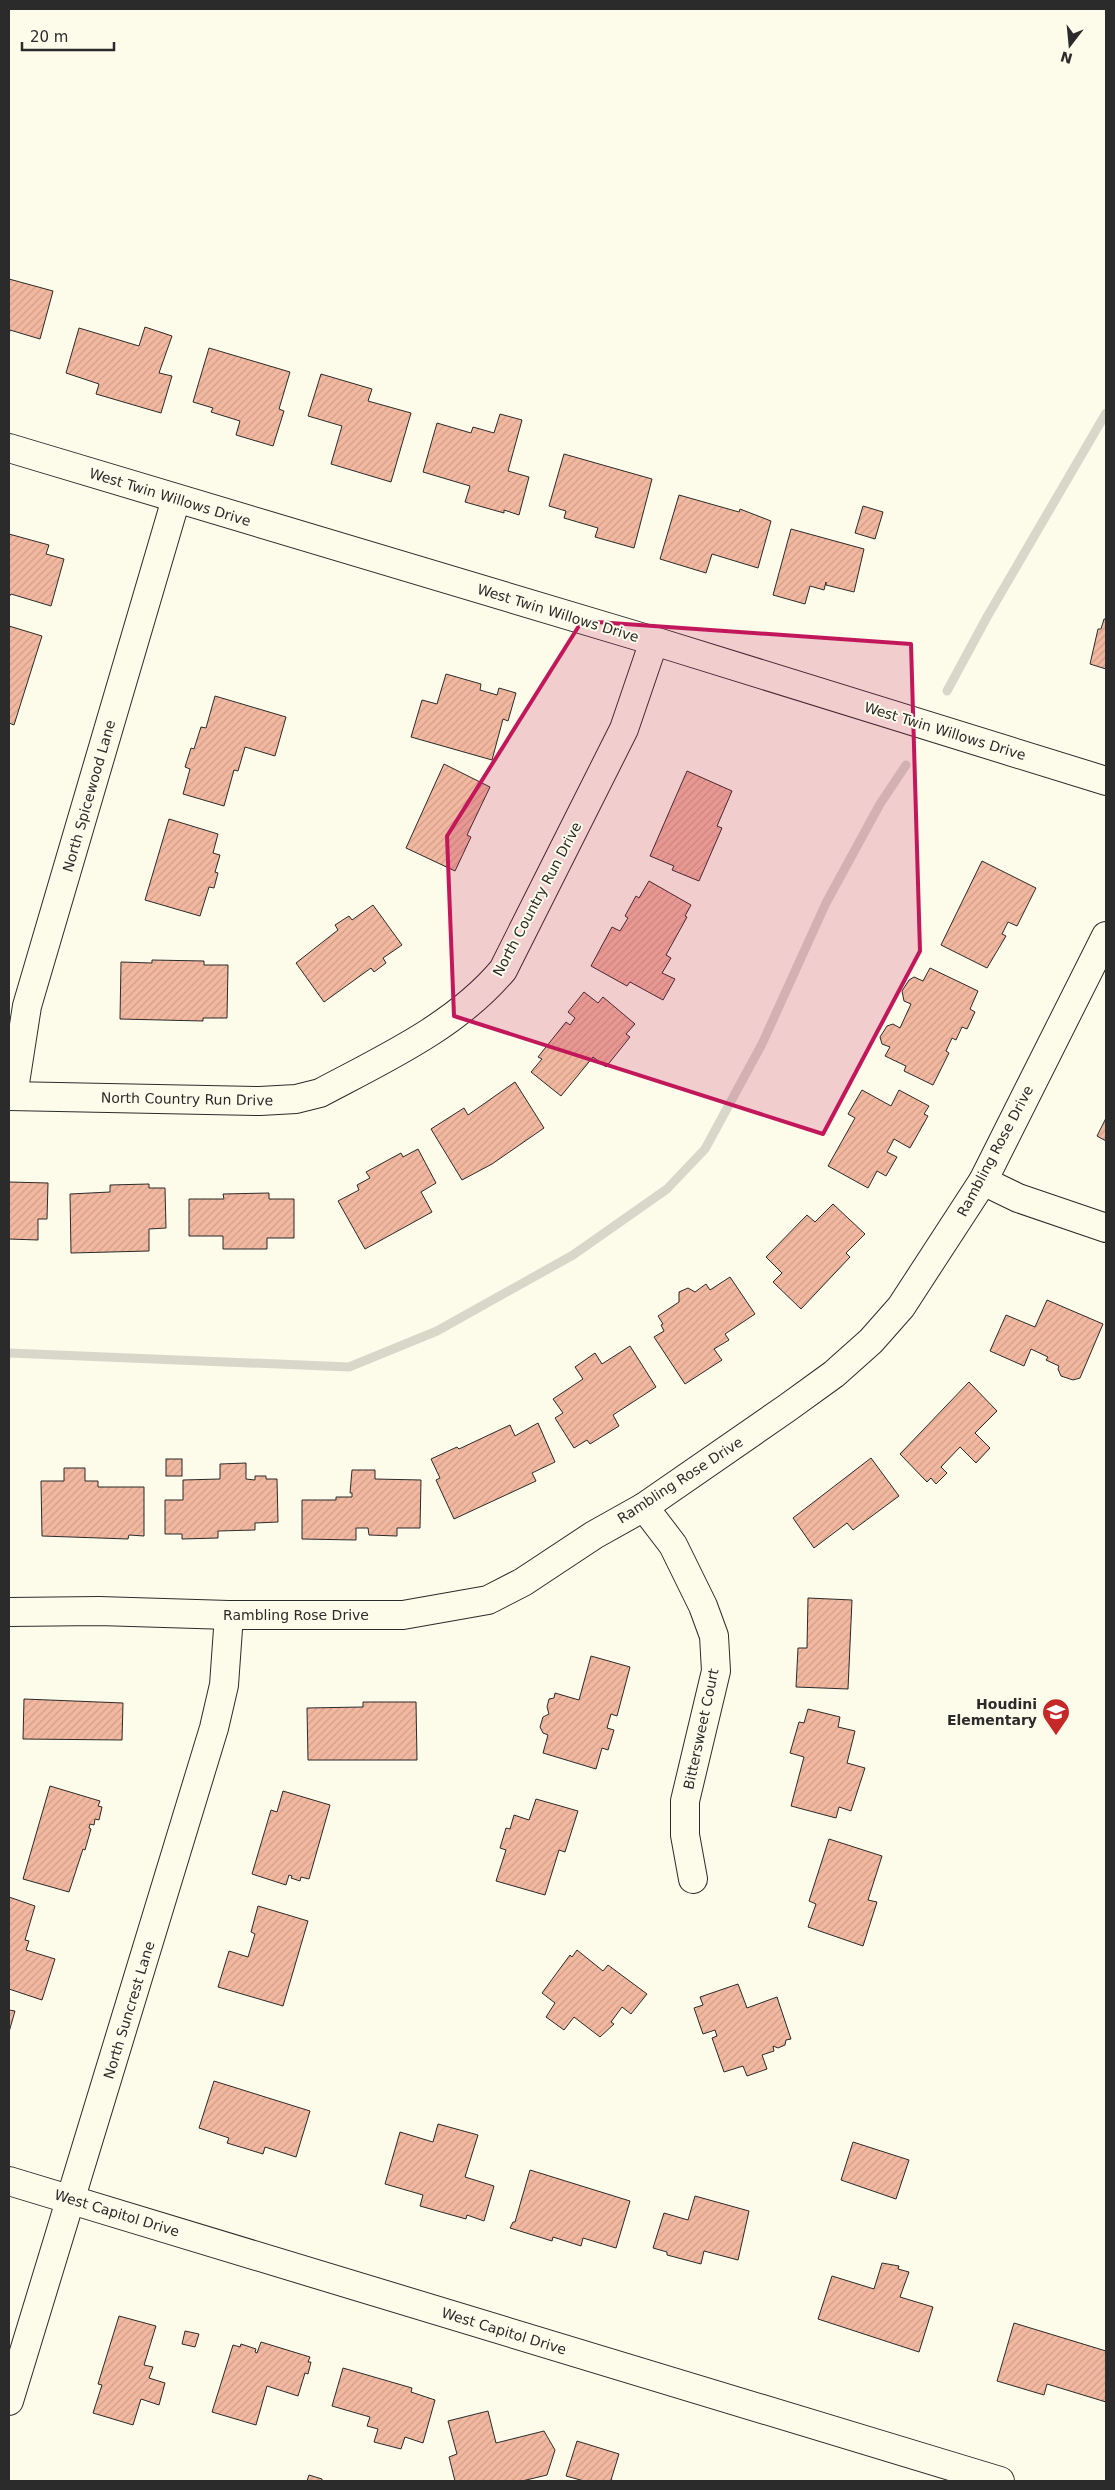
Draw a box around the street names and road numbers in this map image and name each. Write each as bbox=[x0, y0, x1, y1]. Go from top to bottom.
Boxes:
street label: West Twin Willows Drive bbox=[87, 465, 253, 529]
street label: West Twin Willows Drive bbox=[475, 581, 641, 645]
street label: West Twin Willows Drive bbox=[862, 699, 1028, 763]
street label: North Spicewood Lane bbox=[60, 718, 118, 874]
street label: North Country Run Drive bbox=[489, 819, 585, 979]
street label: Rambling Rose Drive bbox=[954, 1083, 1036, 1219]
street label: North Country Run Drive bbox=[101, 1089, 273, 1109]
street label: Rambling Rose Drive bbox=[614, 1434, 746, 1526]
street label: Rambling Rose Drive bbox=[223, 1607, 369, 1623]
street label: Bittersweet Court bbox=[680, 1667, 722, 1791]
street label: North Suncrest Lane bbox=[100, 1939, 158, 2081]
street label: West Capitol Drive bbox=[53, 2186, 181, 2240]
street label: West Capitol Drive bbox=[440, 2304, 568, 2358]

